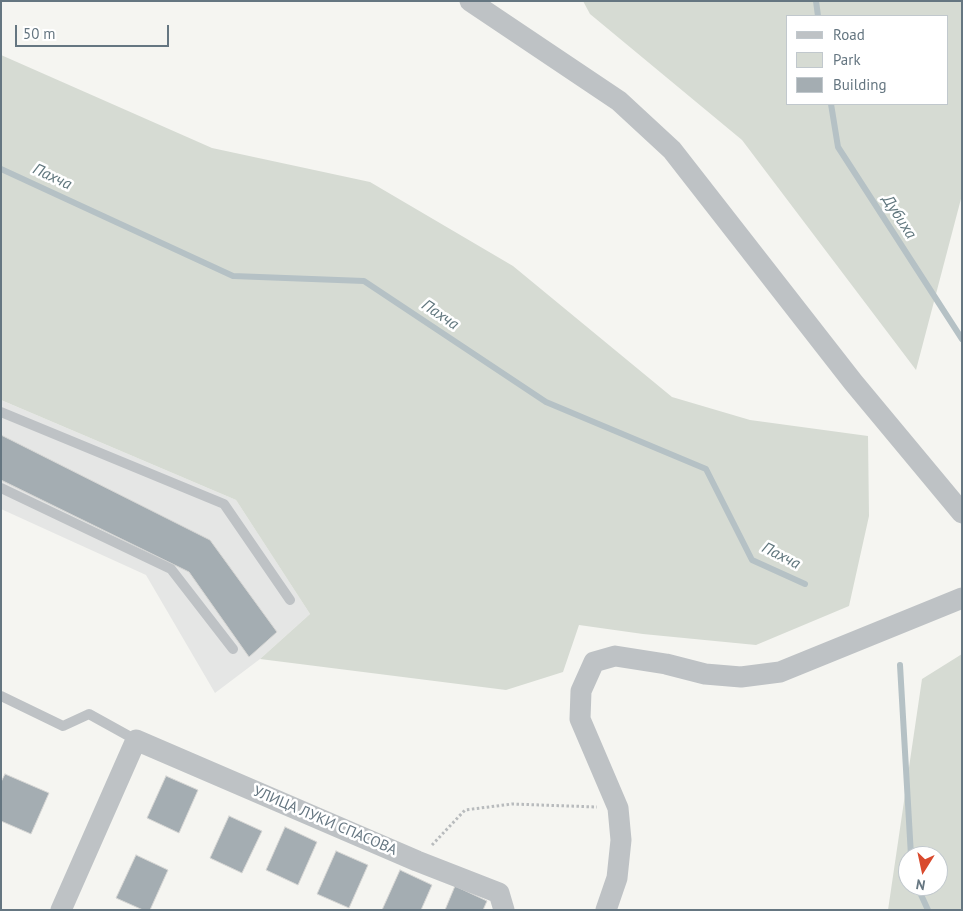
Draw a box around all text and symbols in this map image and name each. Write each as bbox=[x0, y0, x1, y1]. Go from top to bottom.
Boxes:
scale bar bbox=[18, 15, 171, 47]
legend bbox=[786, 15, 948, 105]
text: 50 m bbox=[23, 24, 56, 43]
text: Road bbox=[833, 25, 865, 44]
text: Park bbox=[833, 50, 861, 69]
text: Building bbox=[833, 75, 887, 94]
water label: Пахча bbox=[30, 160, 74, 194]
water label: Дубиха bbox=[878, 192, 920, 242]
water label: Пахча bbox=[418, 296, 462, 334]
water label: Пахча bbox=[759, 538, 803, 574]
street label: УЛИЦА ЛУКИ СПАСОВА bbox=[250, 783, 400, 859]
north arrow bbox=[898, 846, 948, 896]
text: N bbox=[914, 875, 927, 894]

